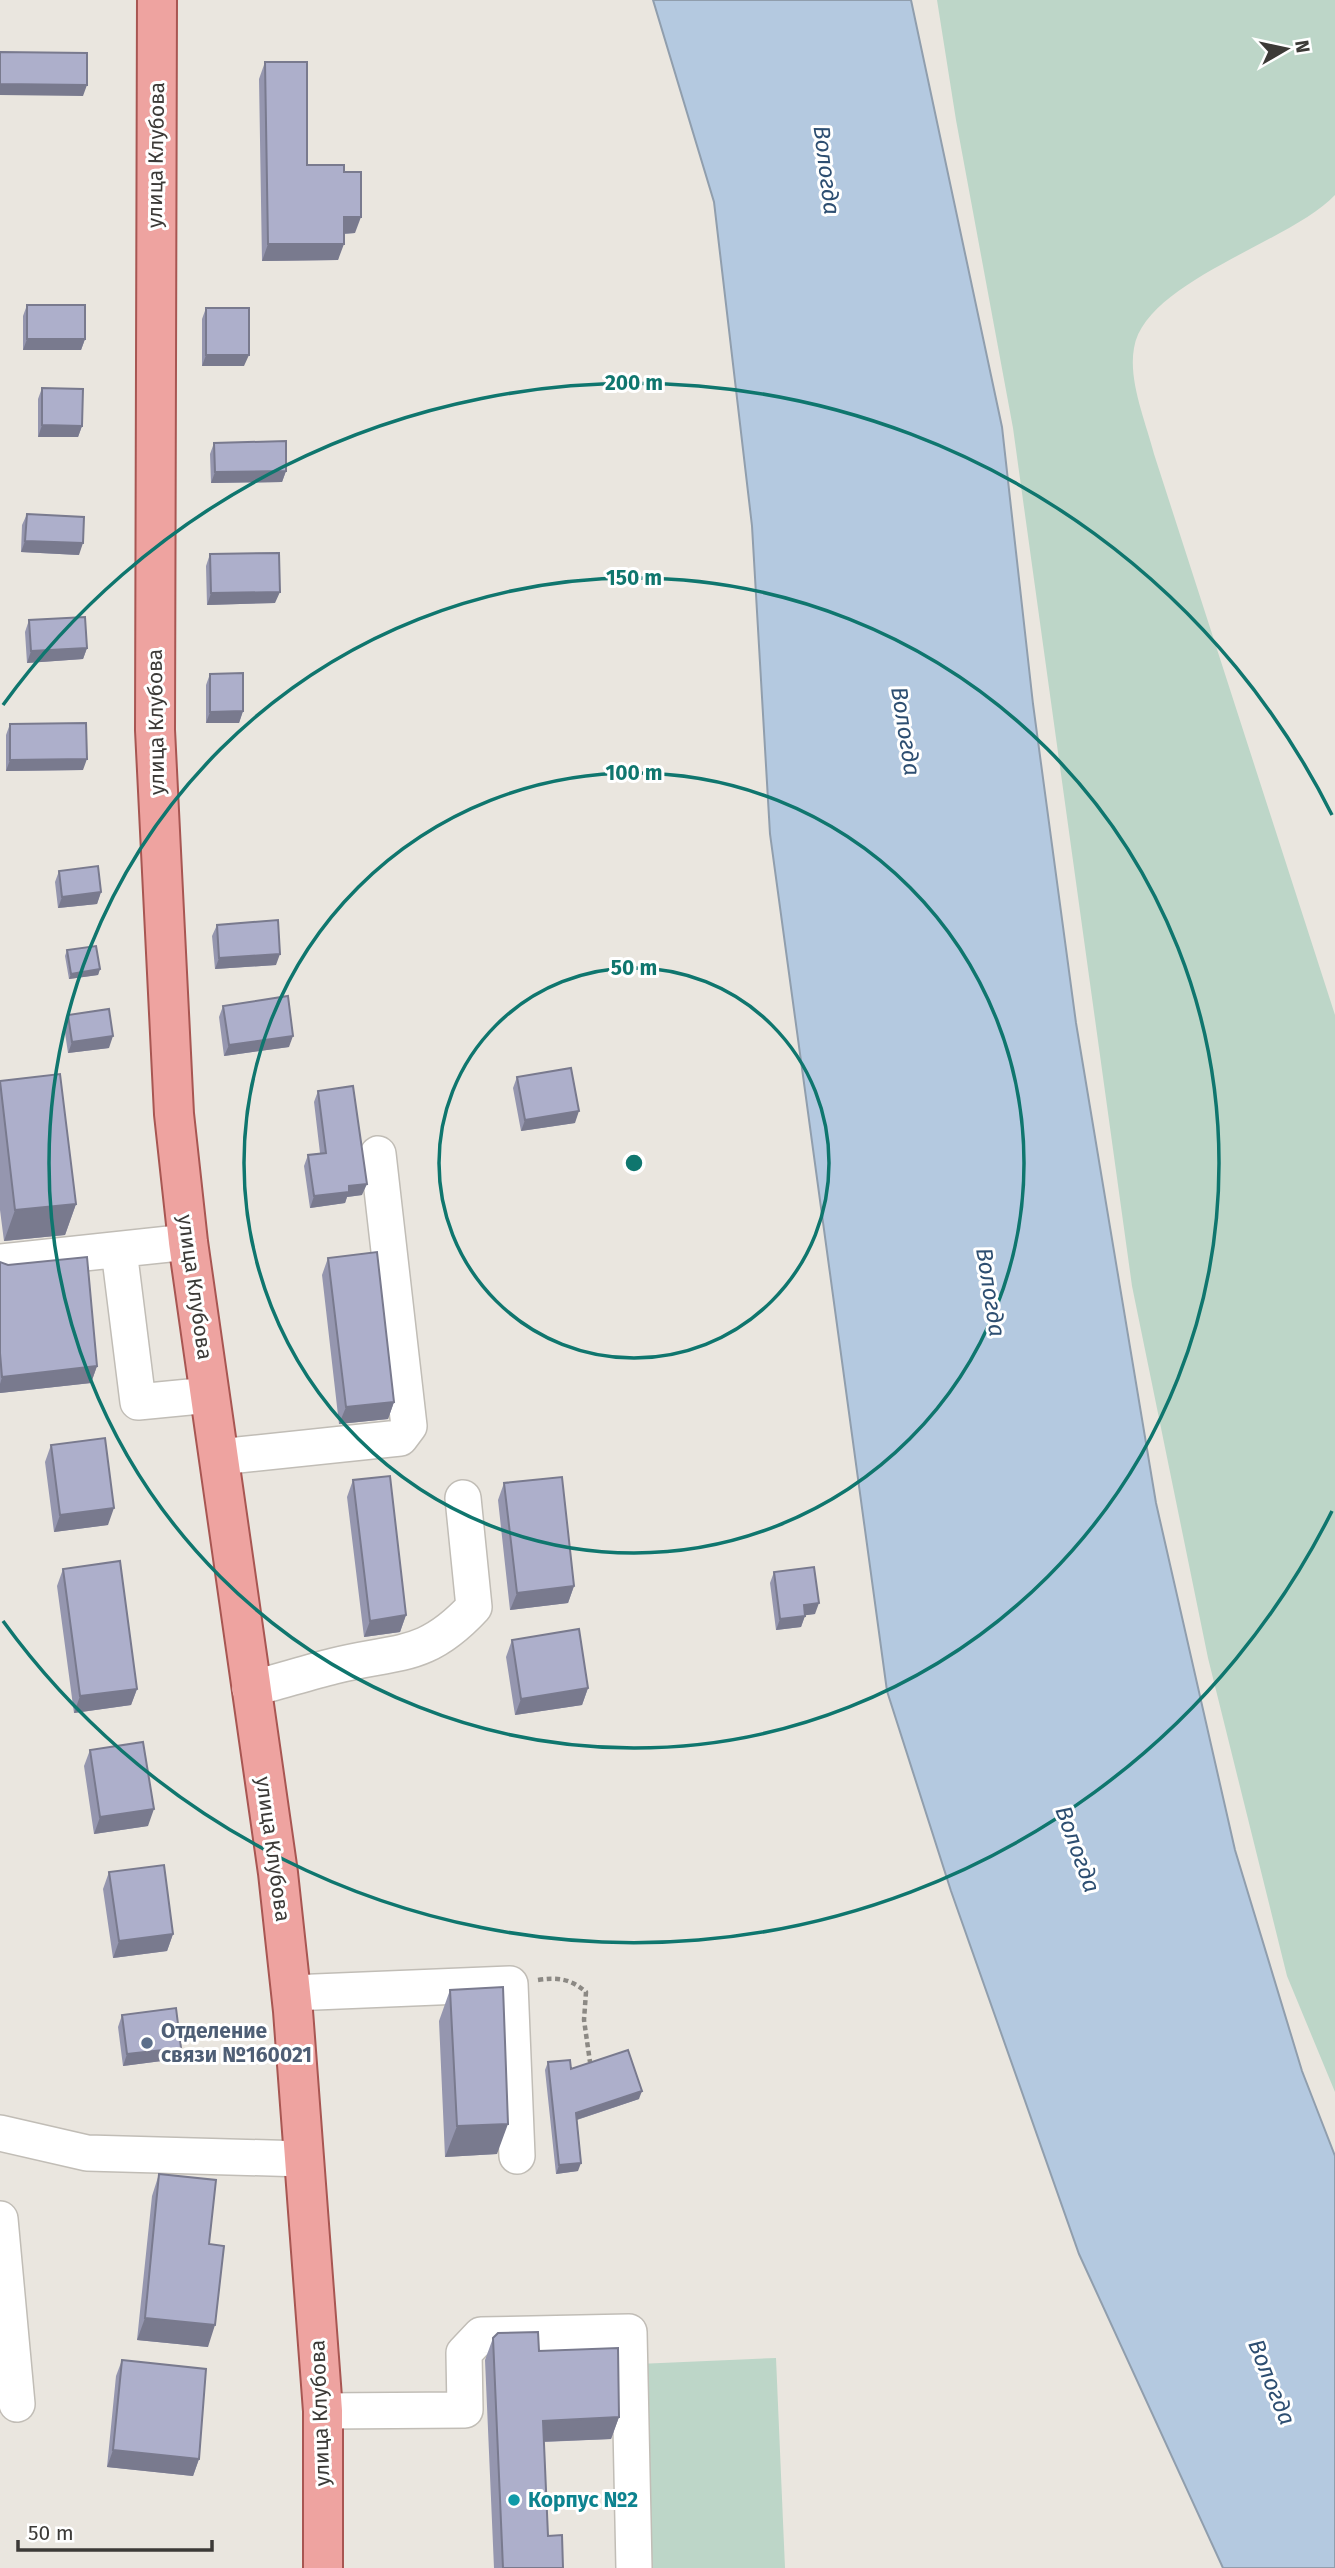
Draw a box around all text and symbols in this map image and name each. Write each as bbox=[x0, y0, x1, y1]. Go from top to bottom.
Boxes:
north arrow bbox=[1251, 14, 1321, 84]
text: N bbox=[1290, 38, 1315, 54]
street label: улица Клубова bbox=[142, 82, 170, 228]
water label: Вологда bbox=[808, 124, 846, 216]
text: 200 m bbox=[605, 370, 663, 396]
text: 150 m bbox=[606, 565, 662, 591]
street label: улица Клубова bbox=[142, 649, 170, 795]
water label: Вологда bbox=[885, 684, 927, 778]
text: 100 m bbox=[605, 760, 663, 786]
text: 50 m bbox=[611, 955, 657, 981]
centre of rings bbox=[622, 1151, 646, 1175]
street label: улица Клубова bbox=[172, 1213, 218, 1361]
water label: Вологда bbox=[970, 1245, 1012, 1339]
street label: улица Клубова bbox=[250, 1775, 296, 1923]
water label: Вологда bbox=[1049, 1802, 1107, 1896]
place label: Отделение связи №160021 bbox=[161, 2018, 312, 2068]
marker: Отделение связи №160021 bbox=[139, 2035, 155, 2051]
water label: Вологда bbox=[1242, 2335, 1302, 2429]
street label: улица Клубова bbox=[304, 2339, 336, 2487]
place label: Корпус №2 bbox=[528, 2487, 638, 2513]
marker: Корпус №2 bbox=[506, 2492, 522, 2508]
scale bar bbox=[18, 2508, 212, 2552]
text: 50 m bbox=[28, 2520, 74, 2546]

